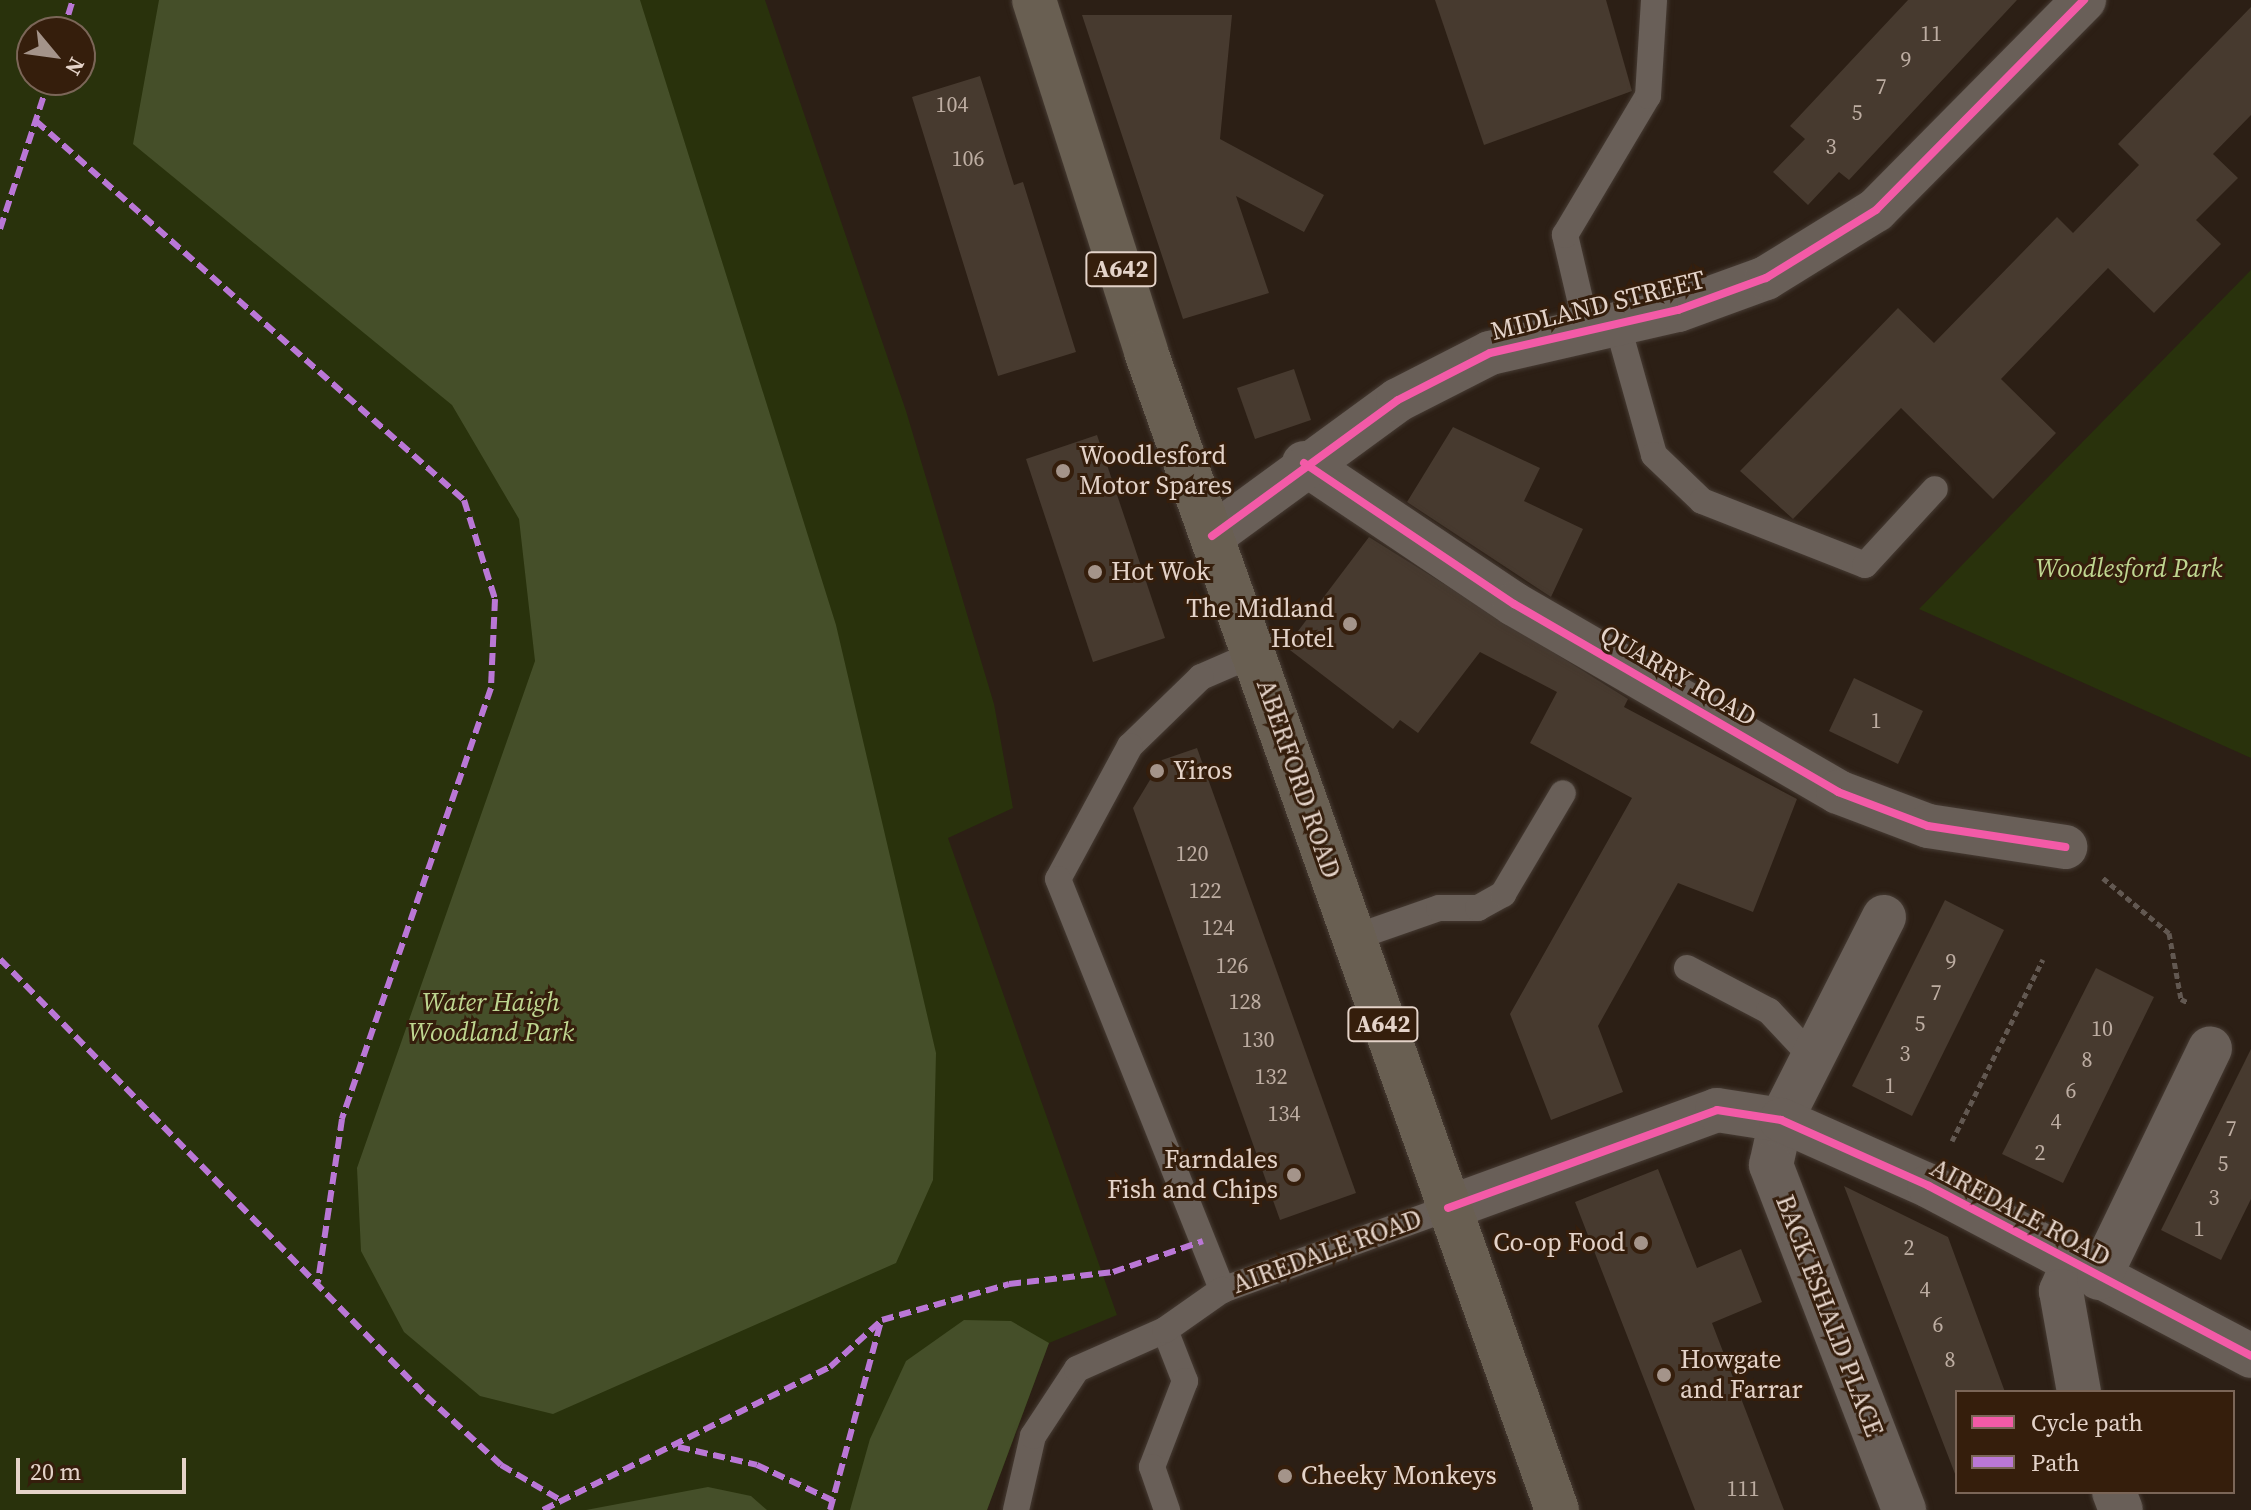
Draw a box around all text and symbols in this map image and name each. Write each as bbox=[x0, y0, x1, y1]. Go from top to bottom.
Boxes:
north arrow bbox=[16, 16, 96, 96]
house number: 11 bbox=[1920, 21, 1942, 47]
house number: 9 bbox=[1901, 47, 1911, 73]
text: N bbox=[58, 52, 92, 81]
house number: 7 bbox=[1876, 74, 1886, 100]
house number: 104 bbox=[936, 92, 968, 118]
house number: 5 bbox=[1852, 100, 1862, 126]
house number: 3 bbox=[1826, 134, 1836, 160]
house number: 106 bbox=[952, 146, 984, 172]
road number: A642 bbox=[1085, 249, 1157, 289]
street label: MIDLAND STREET bbox=[1488, 264, 1708, 348]
place label: Woodlesford Motor Spares bbox=[1079, 440, 1232, 502]
marker: Woodlesford Motor Spares bbox=[1054, 462, 1072, 480]
park label: Woodlesford Park bbox=[2035, 553, 2223, 585]
place label: Hot Wok bbox=[1111, 556, 1211, 588]
marker: Hot Wok bbox=[1086, 563, 1104, 581]
place label: The Midland Hotel bbox=[1186, 593, 1334, 654]
marker: The Midland Hotel bbox=[1341, 615, 1359, 633]
street label: QUARRY ROAD bbox=[1594, 618, 1762, 734]
street label: ABERFORD ROAD bbox=[1249, 675, 1347, 883]
house number: 1 bbox=[1871, 708, 1881, 734]
place label: Yiros bbox=[1173, 755, 1232, 787]
marker: Yiros bbox=[1148, 762, 1166, 780]
house number: 120 bbox=[1176, 841, 1208, 867]
house number: 122 bbox=[1189, 878, 1221, 904]
house number: 124 bbox=[1202, 915, 1234, 941]
house number: 9 bbox=[1946, 949, 1956, 975]
house number: 126 bbox=[1216, 953, 1248, 979]
house number: 7 bbox=[1931, 980, 1941, 1006]
park label: Water Haigh Woodland Park bbox=[408, 987, 574, 1048]
house number: 128 bbox=[1229, 989, 1261, 1015]
road number: A642 bbox=[1347, 1004, 1419, 1044]
house number: 5 bbox=[1915, 1011, 1925, 1037]
house number: 10 bbox=[2091, 1016, 2113, 1042]
house number: 130 bbox=[1242, 1027, 1274, 1053]
house number: 3 bbox=[1900, 1041, 1910, 1067]
house number: 8 bbox=[2082, 1047, 2092, 1073]
house number: 132 bbox=[1255, 1064, 1287, 1090]
house number: 1 bbox=[1885, 1073, 1895, 1099]
house number: 6 bbox=[2066, 1078, 2076, 1104]
house number: 134 bbox=[1268, 1101, 1300, 1127]
house number: 4 bbox=[2051, 1109, 2061, 1135]
house number: 7 bbox=[2226, 1116, 2236, 1142]
house number: 2 bbox=[2035, 1140, 2045, 1166]
place label: Farndales Fish and Chips bbox=[1107, 1144, 1278, 1206]
house number: 5 bbox=[2218, 1151, 2228, 1177]
street label: AIREDALE ROAD bbox=[1925, 1152, 2115, 1274]
marker: Farndales Fish and Chips bbox=[1285, 1166, 1303, 1184]
house number: 3 bbox=[2209, 1185, 2219, 1211]
street label: BACK ESHALD PLACE bbox=[1769, 1191, 1889, 1441]
street label: AIREDALE ROAD bbox=[1228, 1203, 1426, 1301]
house number: 1 bbox=[2194, 1216, 2204, 1242]
place label: Co-op Food bbox=[1493, 1227, 1625, 1259]
marker: Co-op Food bbox=[1632, 1234, 1650, 1252]
house number: 2 bbox=[1904, 1235, 1914, 1261]
house number: 4 bbox=[1920, 1277, 1930, 1303]
house number: 6 bbox=[1933, 1312, 1943, 1338]
place label: Howgate and Farrar bbox=[1680, 1344, 1803, 1406]
house number: 8 bbox=[1945, 1347, 1955, 1373]
marker: Howgate and Farrar bbox=[1655, 1366, 1673, 1384]
legend bbox=[1955, 1390, 2235, 1494]
text: Cycle path bbox=[2031, 1406, 2143, 1439]
scale bar bbox=[20, 1442, 190, 1492]
text: Path bbox=[2031, 1446, 2080, 1479]
text: 20 m bbox=[30, 1455, 81, 1488]
place label: Cheeky Monkeys bbox=[1301, 1460, 1497, 1492]
marker: Cheeky Monkeys bbox=[1276, 1467, 1294, 1485]
house number: 111 bbox=[1727, 1476, 1759, 1502]

